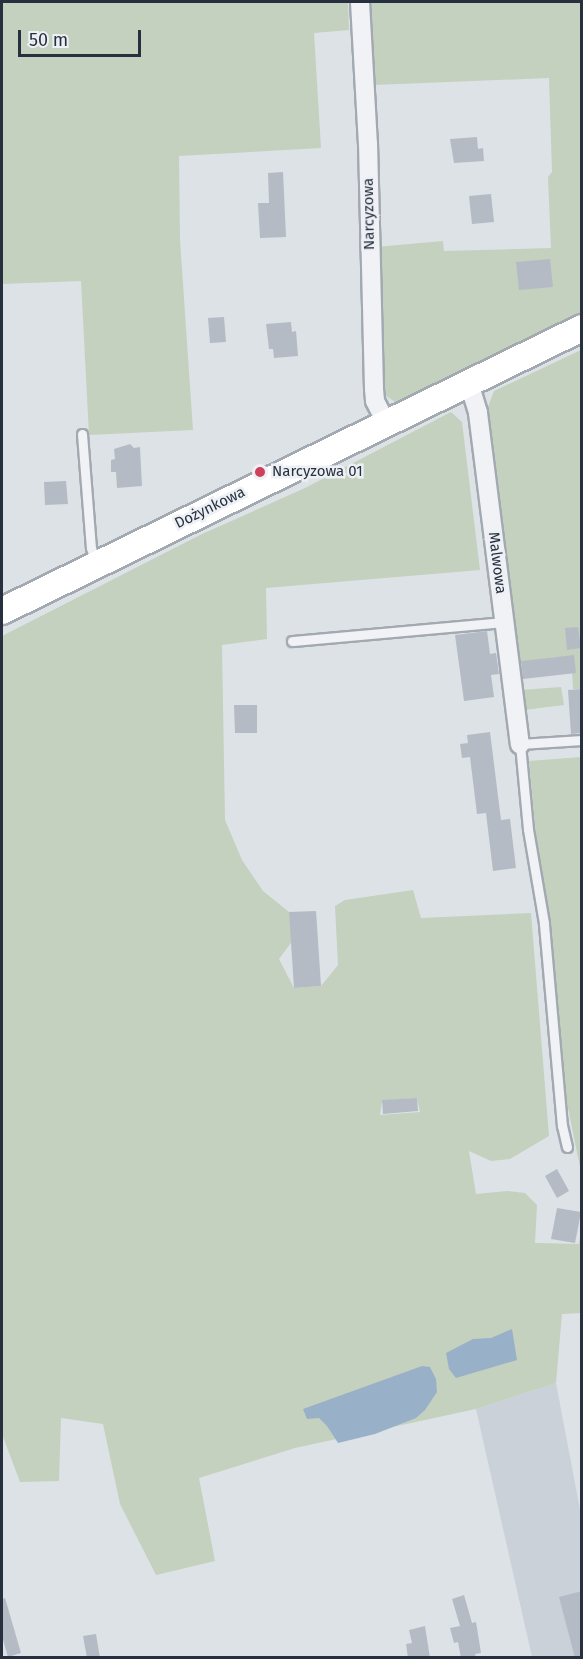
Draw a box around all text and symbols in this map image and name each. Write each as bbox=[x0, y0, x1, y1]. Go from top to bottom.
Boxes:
scale bar bbox=[21, 18, 144, 56]
text: 50 m bbox=[29, 29, 68, 51]
street label: Narcyzowa bbox=[359, 178, 379, 250]
place label: Narcyzowa 01 bbox=[272, 463, 363, 481]
marker: Narcyzowa 01 bbox=[253, 465, 267, 479]
street label: Dożynkowa bbox=[172, 483, 248, 533]
street label: Malwowa bbox=[484, 531, 510, 595]

